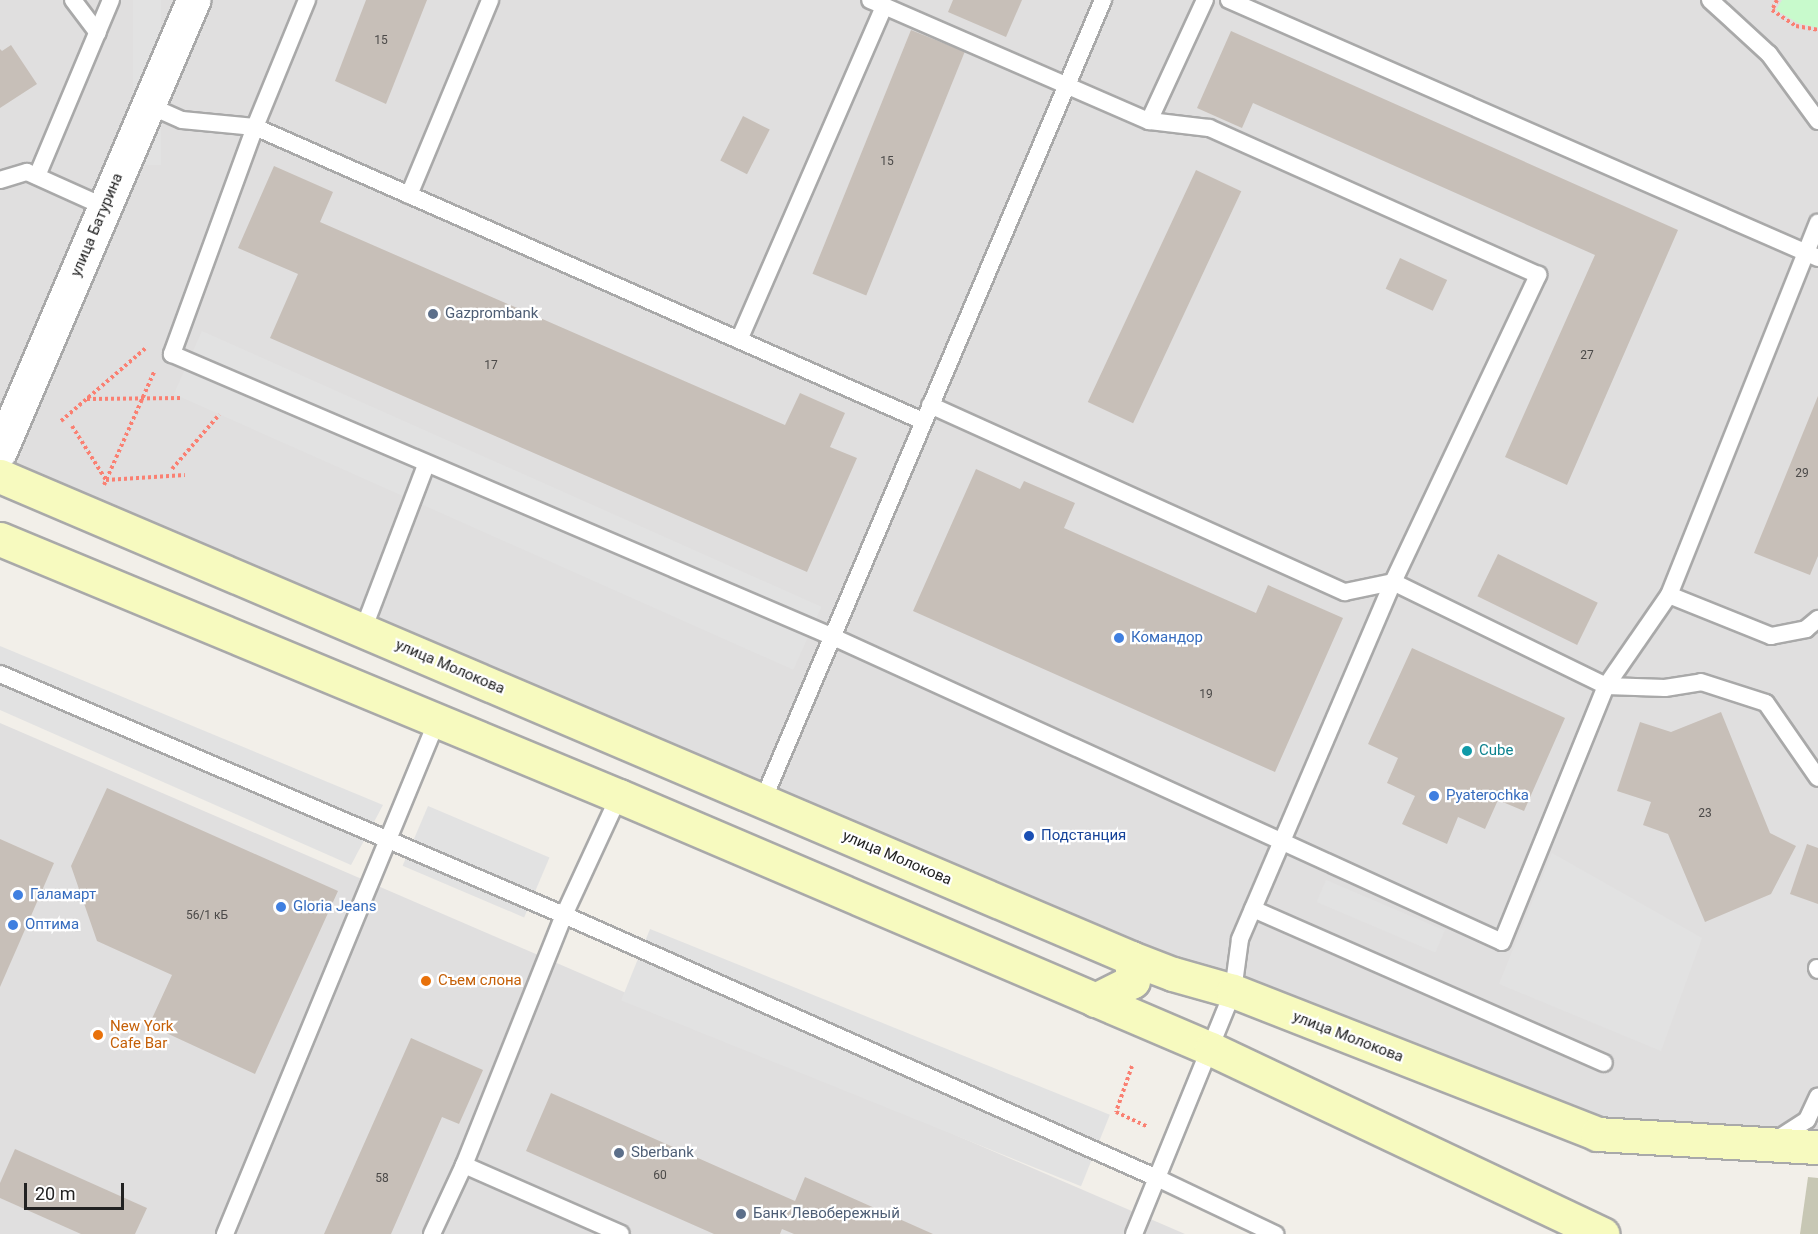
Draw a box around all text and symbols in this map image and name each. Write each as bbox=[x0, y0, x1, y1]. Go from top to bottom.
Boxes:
house number: 15 bbox=[374, 34, 388, 48]
house number: 15 bbox=[880, 155, 894, 169]
street label: улица Батурина bbox=[67, 171, 127, 279]
place label: Gazprombank bbox=[445, 305, 538, 323]
marker: Gazprombank bbox=[426, 307, 440, 321]
house number: 27 bbox=[1580, 349, 1594, 363]
house number: 17 bbox=[484, 359, 498, 373]
house number: 29 bbox=[1795, 467, 1809, 481]
place label: Командор bbox=[1131, 629, 1203, 647]
marker: Командор bbox=[1112, 631, 1126, 645]
street label: улица Молокова bbox=[393, 636, 507, 698]
house number: 19 bbox=[1199, 688, 1213, 702]
place label: Cube bbox=[1479, 742, 1513, 760]
marker: Cube bbox=[1460, 744, 1474, 758]
place label: Pyaterochka bbox=[1446, 787, 1529, 805]
marker: Pyaterochka bbox=[1427, 789, 1441, 803]
house number: 23 bbox=[1698, 807, 1712, 821]
street label: улица Молокова bbox=[840, 827, 954, 889]
place label: Подстанция bbox=[1041, 827, 1126, 845]
marker: Подстанция bbox=[1022, 829, 1036, 843]
place label: Галамарт bbox=[30, 886, 96, 904]
marker: Галамарт bbox=[11, 888, 25, 902]
place label: Gloria Jeans bbox=[293, 898, 376, 916]
marker: Gloria Jeans bbox=[274, 900, 288, 914]
house number: 56/1 кБ bbox=[186, 909, 228, 923]
place label: Оптима bbox=[25, 916, 79, 934]
marker: Оптима bbox=[6, 918, 20, 932]
place label: Съем слона bbox=[438, 972, 522, 990]
marker: Съем слона bbox=[419, 974, 433, 988]
street label: улица Молокова bbox=[1290, 1008, 1406, 1066]
place label: New York Cafe Bar bbox=[110, 1017, 173, 1052]
marker: New York Cafe Bar bbox=[91, 1028, 105, 1042]
place label: Sberbank bbox=[631, 1144, 694, 1162]
marker: Sberbank bbox=[612, 1146, 626, 1160]
house number: 60 bbox=[653, 1169, 667, 1183]
scale bar bbox=[27, 1171, 128, 1209]
house number: 58 bbox=[375, 1172, 389, 1186]
text: 20 m bbox=[35, 1183, 75, 1204]
place label: Банк Левобережный bbox=[753, 1205, 900, 1223]
marker: Банк Левобережный bbox=[734, 1207, 748, 1221]

